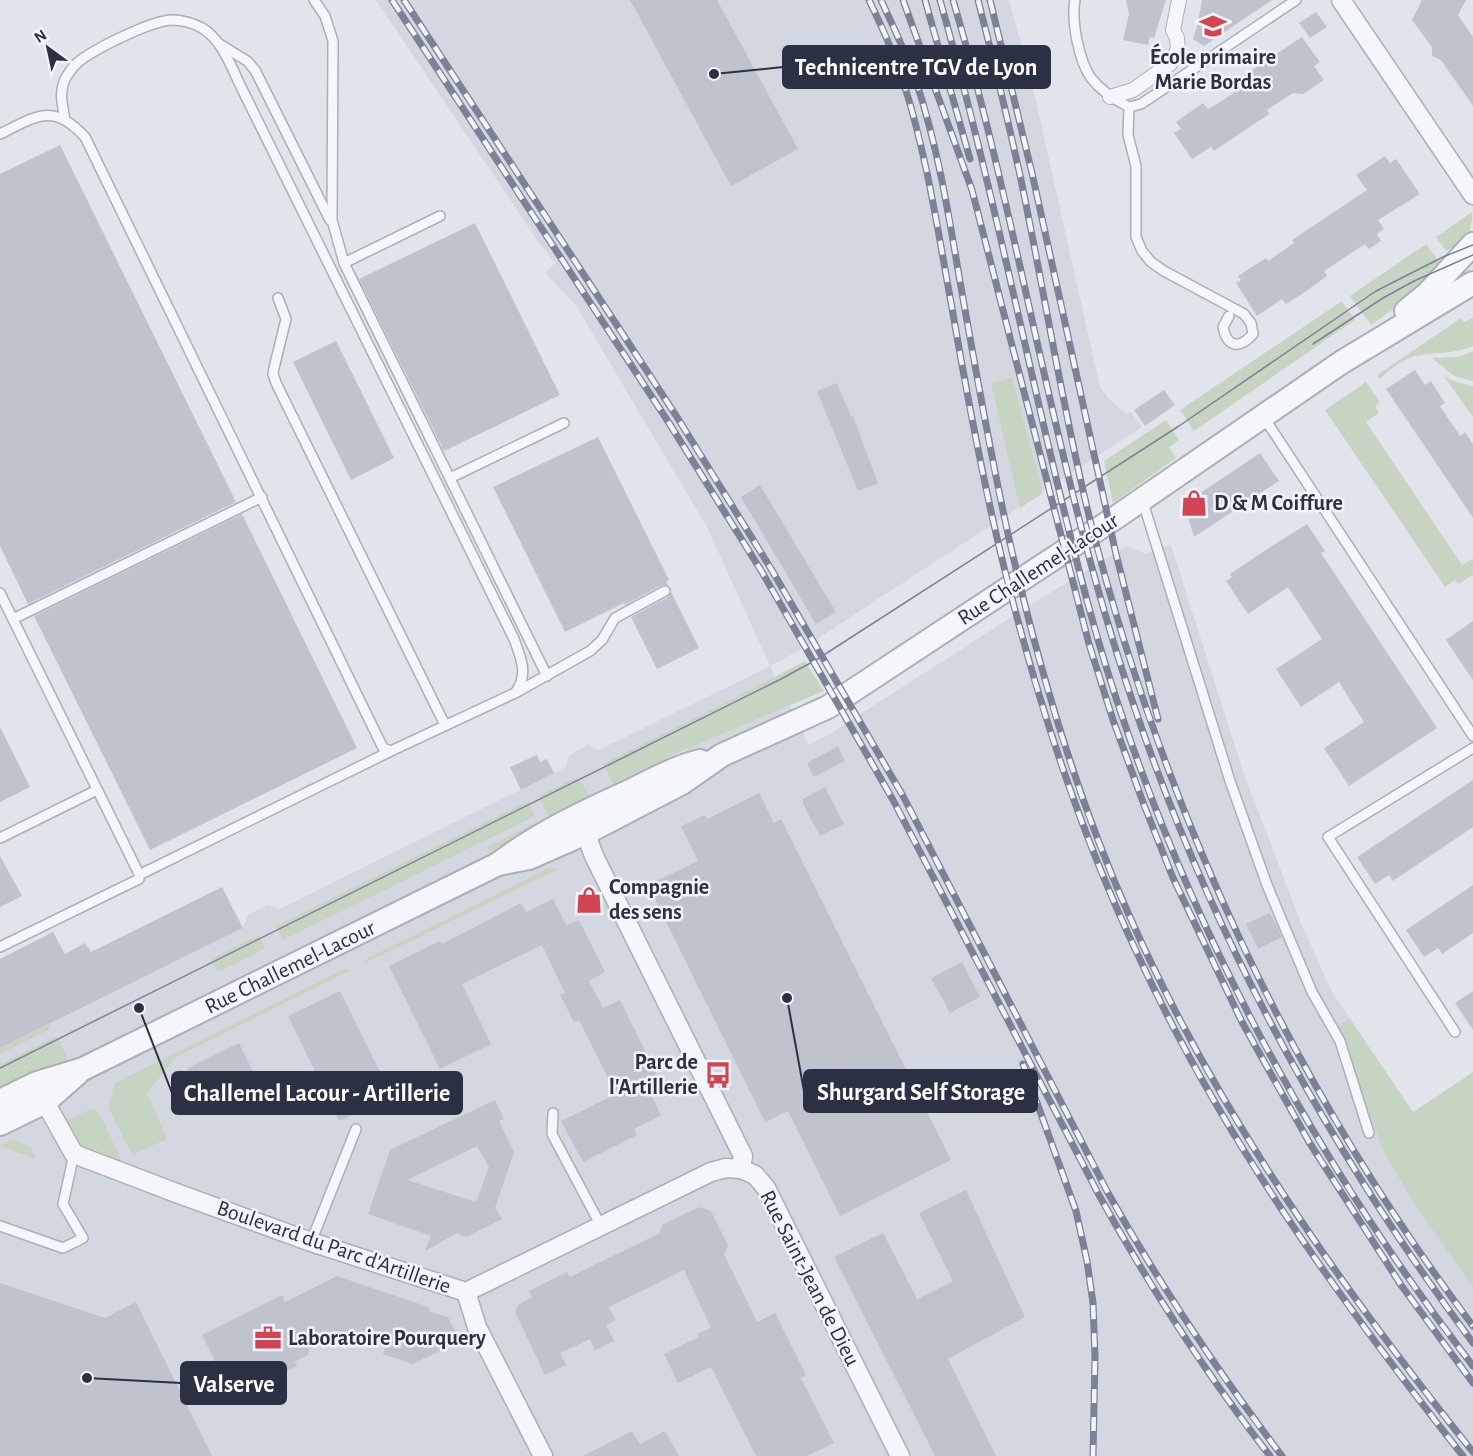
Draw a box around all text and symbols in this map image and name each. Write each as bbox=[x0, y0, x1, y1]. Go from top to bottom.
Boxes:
school or university icon: École primaire Marie Bordas bbox=[1198, 11, 1228, 41]
north arrow bbox=[18, 18, 78, 78]
text: N bbox=[31, 27, 49, 46]
place label: École primaire Marie Bordas bbox=[1150, 43, 1276, 93]
callout: Technicentre TGV de Lyon bbox=[783, 46, 1050, 88]
text: Technicentre TGV de Lyon bbox=[795, 56, 1037, 80]
shop icon: D & M Coiffure bbox=[1179, 488, 1209, 518]
place label: D & M Coiffure bbox=[1214, 492, 1343, 514]
street label: Rue Challemel-Lacour bbox=[954, 509, 1122, 629]
place label: Compagnie des sens bbox=[609, 876, 709, 923]
shop icon: Compagnie des sens bbox=[574, 885, 604, 915]
street label: Rue Challemel-Lacour bbox=[201, 916, 379, 1018]
place label: Parc de l'Artillerie bbox=[609, 1051, 698, 1098]
bus stop icon: Parc de l'Artillerie bbox=[703, 1060, 733, 1090]
callout: Shurgard Self Storage bbox=[804, 1070, 1037, 1112]
callout: Challemel Lacour - Artillerie bbox=[172, 1072, 462, 1114]
text: Shurgard Self Storage bbox=[817, 1081, 1025, 1105]
text: Challemel Lacour - Artillerie bbox=[184, 1082, 450, 1106]
street label: Rue Saint-Jean de Dieu bbox=[756, 1187, 864, 1369]
street label: Boulevard du Parc d'Artillerie bbox=[214, 1197, 454, 1297]
office icon: Laboratoire Pourquery bbox=[253, 1323, 283, 1353]
place label: Laboratoire Pourquery bbox=[288, 1327, 486, 1350]
callout: Valserve bbox=[181, 1362, 286, 1404]
text: Valserve bbox=[193, 1373, 275, 1397]

